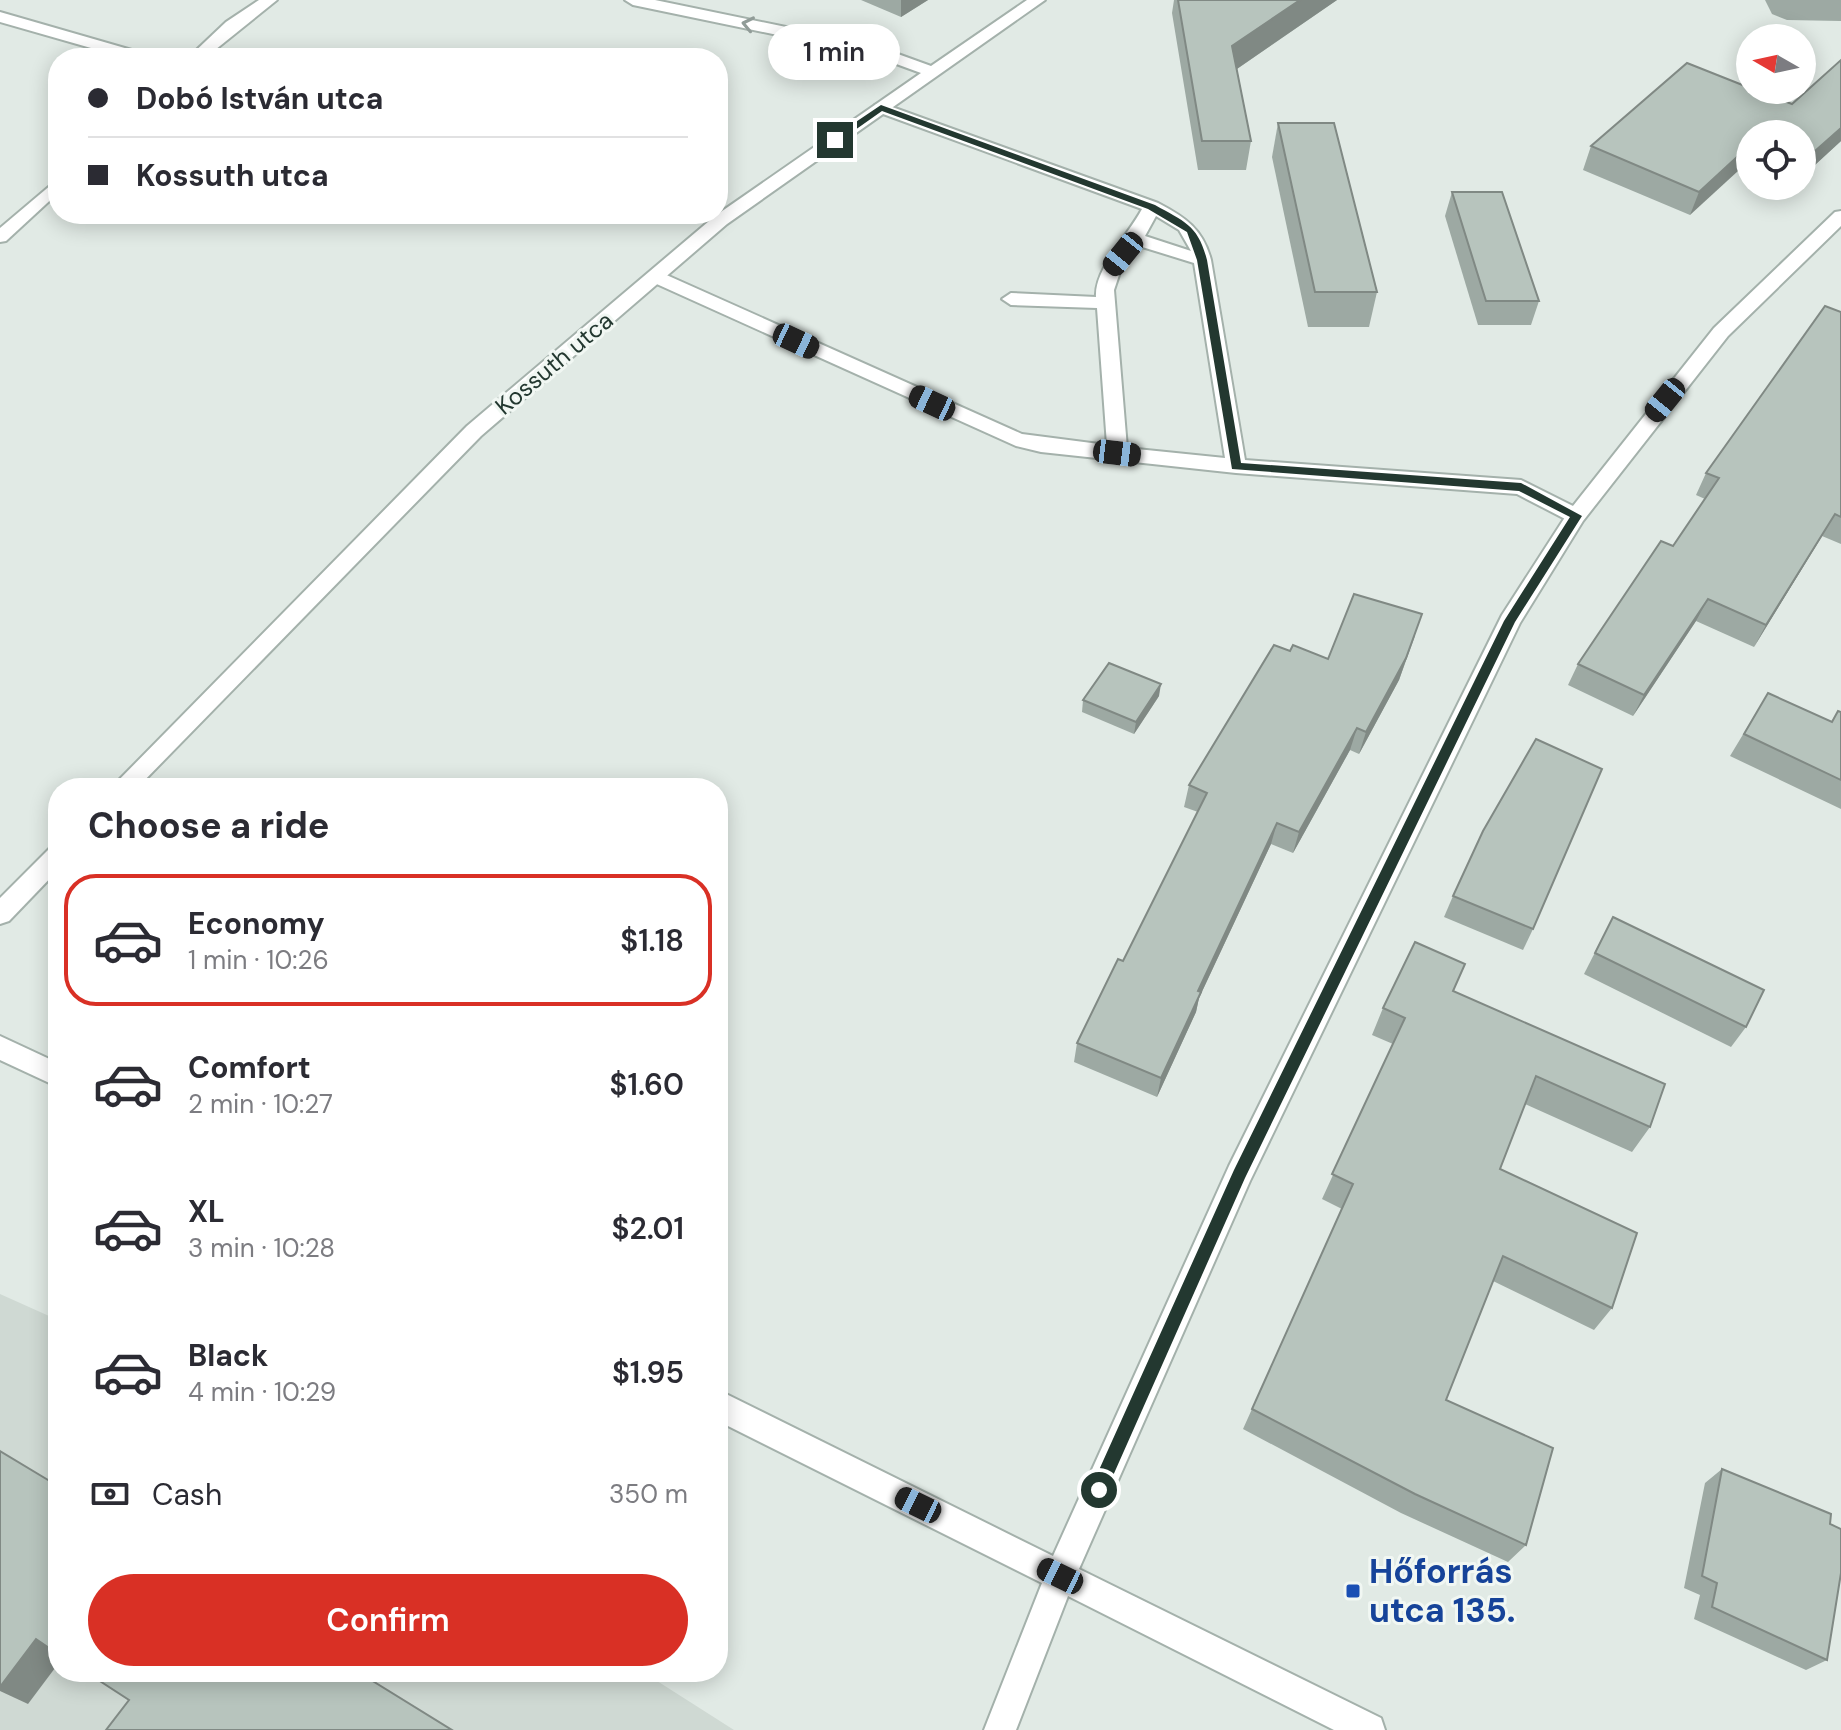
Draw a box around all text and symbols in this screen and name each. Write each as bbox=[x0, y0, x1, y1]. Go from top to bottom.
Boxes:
one-way arrow bbox=[742, 16, 756, 33]
callout: 1 min bbox=[769, 24, 901, 80]
north arrow bbox=[1736, 24, 1816, 104]
map controls bbox=[1736, 24, 1816, 200]
text: 1 min bbox=[803, 35, 865, 69]
text: Dobó István utca bbox=[136, 79, 383, 118]
button: locate bbox=[1736, 120, 1816, 200]
route end bbox=[817, 122, 853, 158]
text: Kossuth utca bbox=[136, 156, 328, 195]
car bbox=[1099, 228, 1147, 280]
street label: Kossuth utca bbox=[489, 305, 619, 421]
car bbox=[769, 320, 823, 362]
car bbox=[1641, 374, 1689, 426]
car bbox=[905, 382, 959, 424]
car bbox=[1092, 438, 1142, 468]
text: Choose a ride bbox=[88, 802, 329, 849]
icon: car bbox=[92, 904, 164, 976]
text: Economy bbox=[188, 904, 325, 943]
text: $1.18 bbox=[620, 921, 684, 960]
text: 1 min · 10:26 bbox=[188, 943, 329, 977]
icon: car bbox=[92, 1048, 164, 1120]
text: Comfort bbox=[188, 1048, 311, 1087]
text: $1.60 bbox=[610, 1065, 684, 1104]
text: 2 min · 10:27 bbox=[188, 1087, 333, 1121]
icon: car bbox=[92, 1192, 164, 1264]
text: XL bbox=[188, 1192, 225, 1231]
text: $2.01 bbox=[612, 1209, 684, 1248]
text: 3 min · 10:28 bbox=[188, 1231, 335, 1265]
icon: car bbox=[92, 1336, 164, 1408]
text: Black bbox=[188, 1336, 268, 1375]
text: $1.95 bbox=[612, 1353, 684, 1392]
text: 4 min · 10:29 bbox=[188, 1375, 336, 1409]
icon: cash bbox=[88, 1472, 132, 1516]
route start bbox=[1081, 1472, 1117, 1508]
text: Cash bbox=[152, 1475, 222, 1514]
text: 350 m bbox=[609, 1477, 688, 1511]
car bbox=[891, 1484, 945, 1526]
place label: Hőforrás utca 135. bbox=[1369, 1549, 1515, 1633]
car bbox=[1033, 1555, 1087, 1597]
button: Confirm bbox=[88, 1574, 688, 1666]
marker: Hőforrás utca 135. bbox=[1344, 1582, 1362, 1600]

